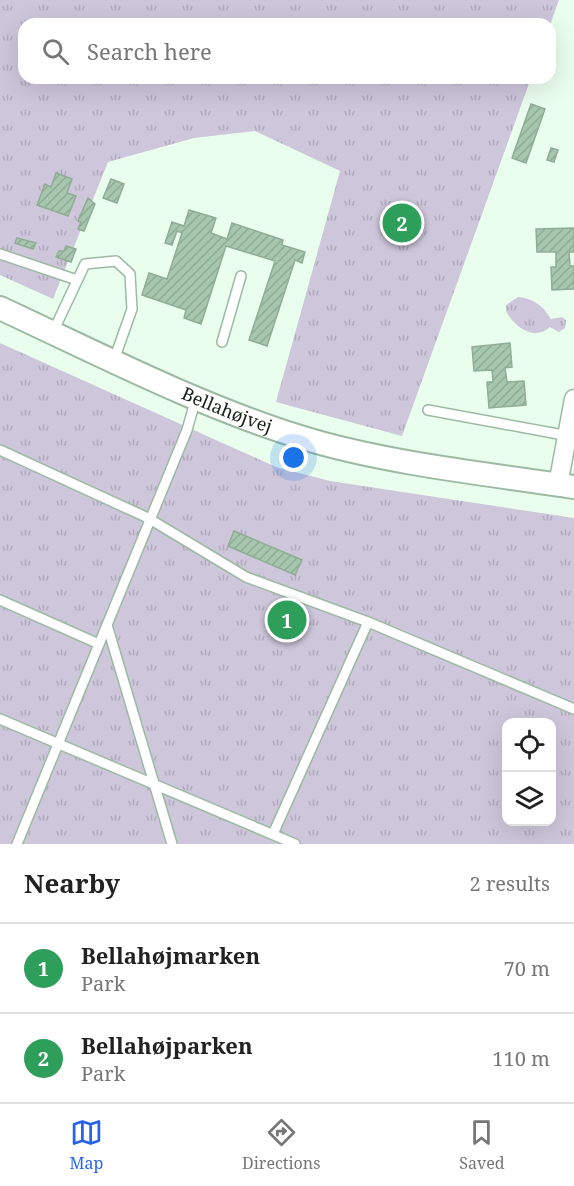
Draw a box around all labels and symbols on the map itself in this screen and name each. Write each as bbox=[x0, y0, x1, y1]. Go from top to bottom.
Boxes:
pin: 2 bbox=[382, 200, 422, 246]
street label: Bellahøjvej bbox=[178, 381, 276, 438]
your location bbox=[279, 443, 308, 472]
pin: 1 bbox=[268, 598, 306, 642]

